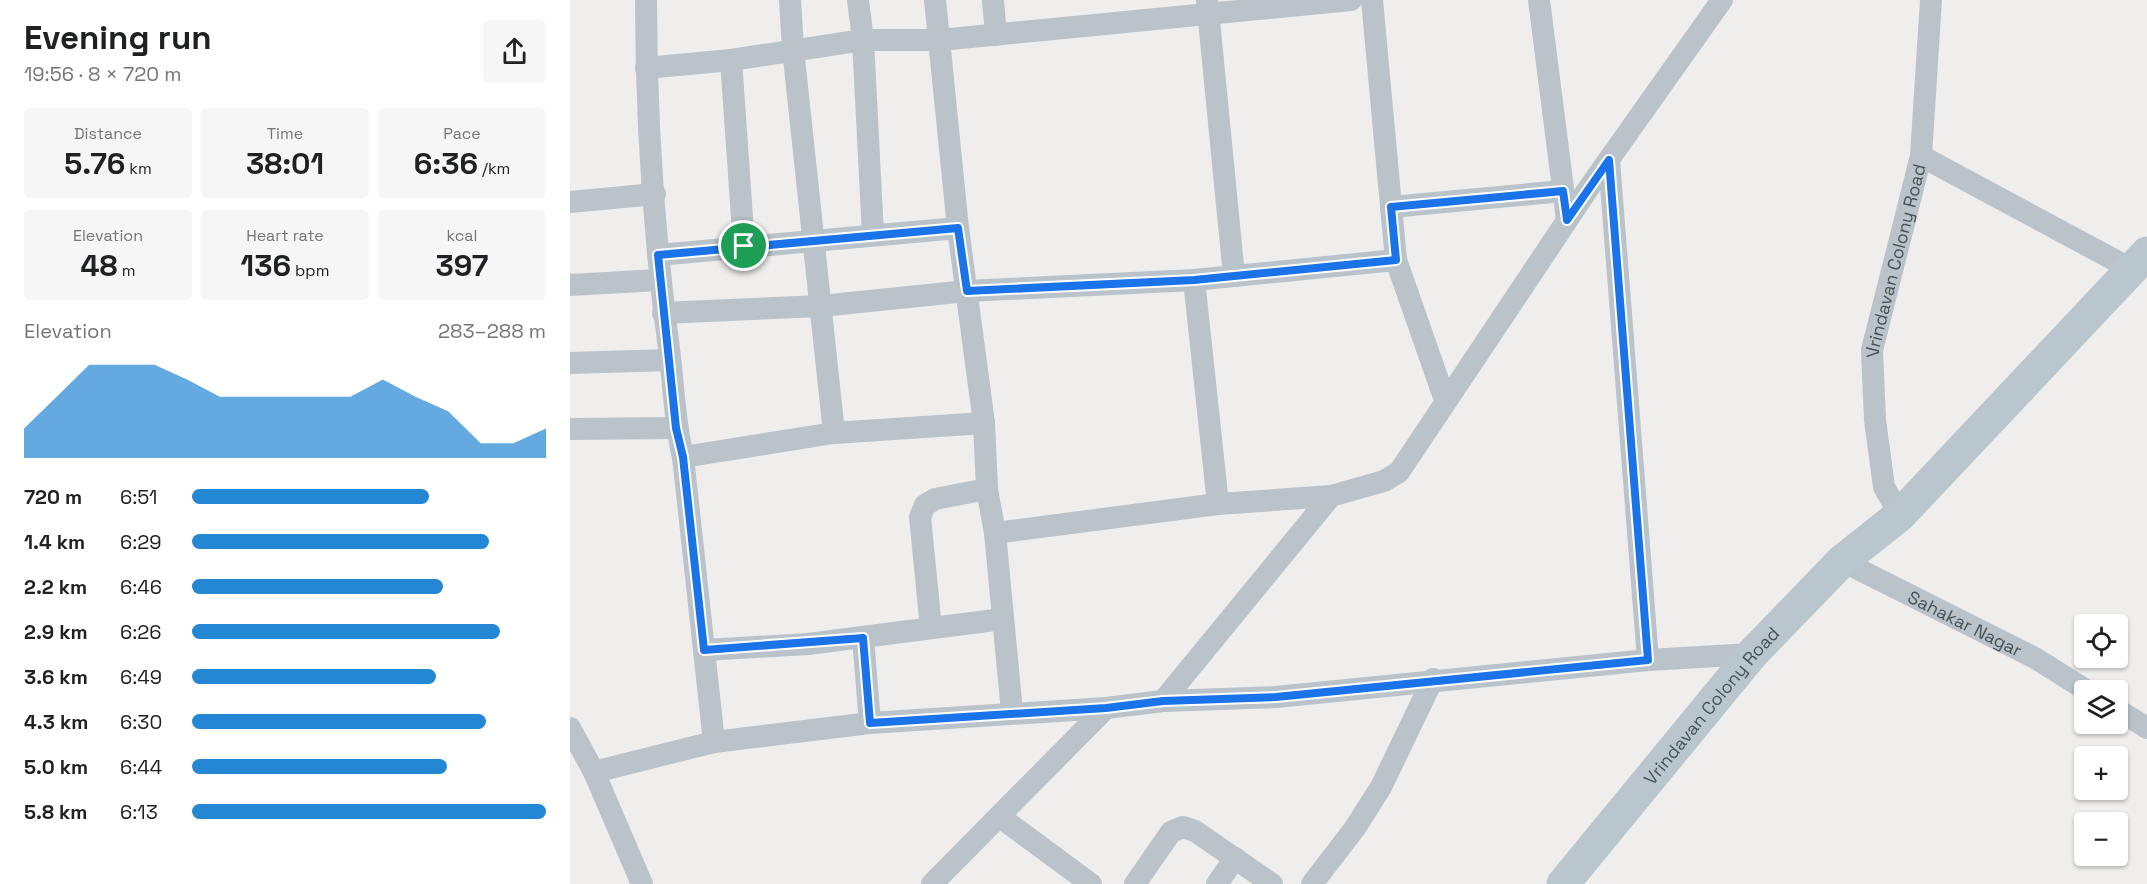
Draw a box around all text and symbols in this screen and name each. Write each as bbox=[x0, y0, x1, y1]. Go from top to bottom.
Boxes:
text: Evening run bbox=[24, 17, 212, 59]
button: share bbox=[483, 20, 546, 83]
text: 19:56 · 8 × 720 m bbox=[24, 61, 181, 87]
text: Distance bbox=[74, 123, 142, 144]
text: Time bbox=[267, 123, 303, 144]
text: Pace bbox=[443, 123, 481, 144]
text: 5.76 bbox=[64, 144, 125, 183]
text: 38:01 bbox=[246, 144, 324, 183]
text: 6:36 bbox=[414, 144, 478, 183]
text: km bbox=[125, 158, 152, 179]
text: /km bbox=[478, 158, 510, 179]
street label: Vrindavan Colony Road bbox=[1860, 161, 1930, 358]
pin bbox=[718, 220, 769, 271]
text: Elevation bbox=[73, 225, 143, 246]
text: Heart rate bbox=[246, 225, 324, 246]
text: kcal bbox=[447, 225, 477, 246]
icon: arrive bbox=[727, 229, 760, 262]
text: 48 bbox=[81, 246, 118, 285]
text: 136 bbox=[241, 246, 291, 285]
text: 397 bbox=[436, 246, 488, 285]
text: m bbox=[118, 260, 135, 281]
text: bpm bbox=[291, 260, 329, 281]
text: Elevation bbox=[24, 318, 112, 344]
text: 283–288 m bbox=[438, 318, 546, 344]
text: 720 m bbox=[24, 484, 82, 510]
text: 6:51 bbox=[120, 484, 157, 510]
text: 1.4 km bbox=[24, 529, 85, 555]
text: 6:29 bbox=[120, 529, 162, 555]
text: 2.2 km bbox=[24, 574, 87, 600]
text: 6:46 bbox=[120, 574, 162, 600]
street label: Sahakar Nagar bbox=[1904, 585, 2026, 661]
map controls bbox=[2074, 614, 2128, 866]
button: locate bbox=[2074, 614, 2128, 668]
text: 2.9 km bbox=[24, 619, 88, 645]
text: 6:26 bbox=[120, 619, 162, 645]
street label: Vrindavan Colony Road bbox=[1638, 622, 1784, 789]
text: 3.6 km bbox=[24, 664, 88, 690]
text: 6:49 bbox=[120, 664, 162, 690]
button: layers bbox=[2074, 680, 2128, 734]
text: 4.3 km bbox=[24, 709, 88, 735]
text: 6:30 bbox=[120, 709, 162, 735]
button: + bbox=[2074, 746, 2128, 800]
text: 5.0 km bbox=[24, 754, 88, 780]
text: 6:44 bbox=[120, 754, 162, 780]
text: 5.8 km bbox=[24, 799, 87, 825]
text: 6:13 bbox=[120, 799, 158, 825]
button: − bbox=[2074, 812, 2128, 866]

